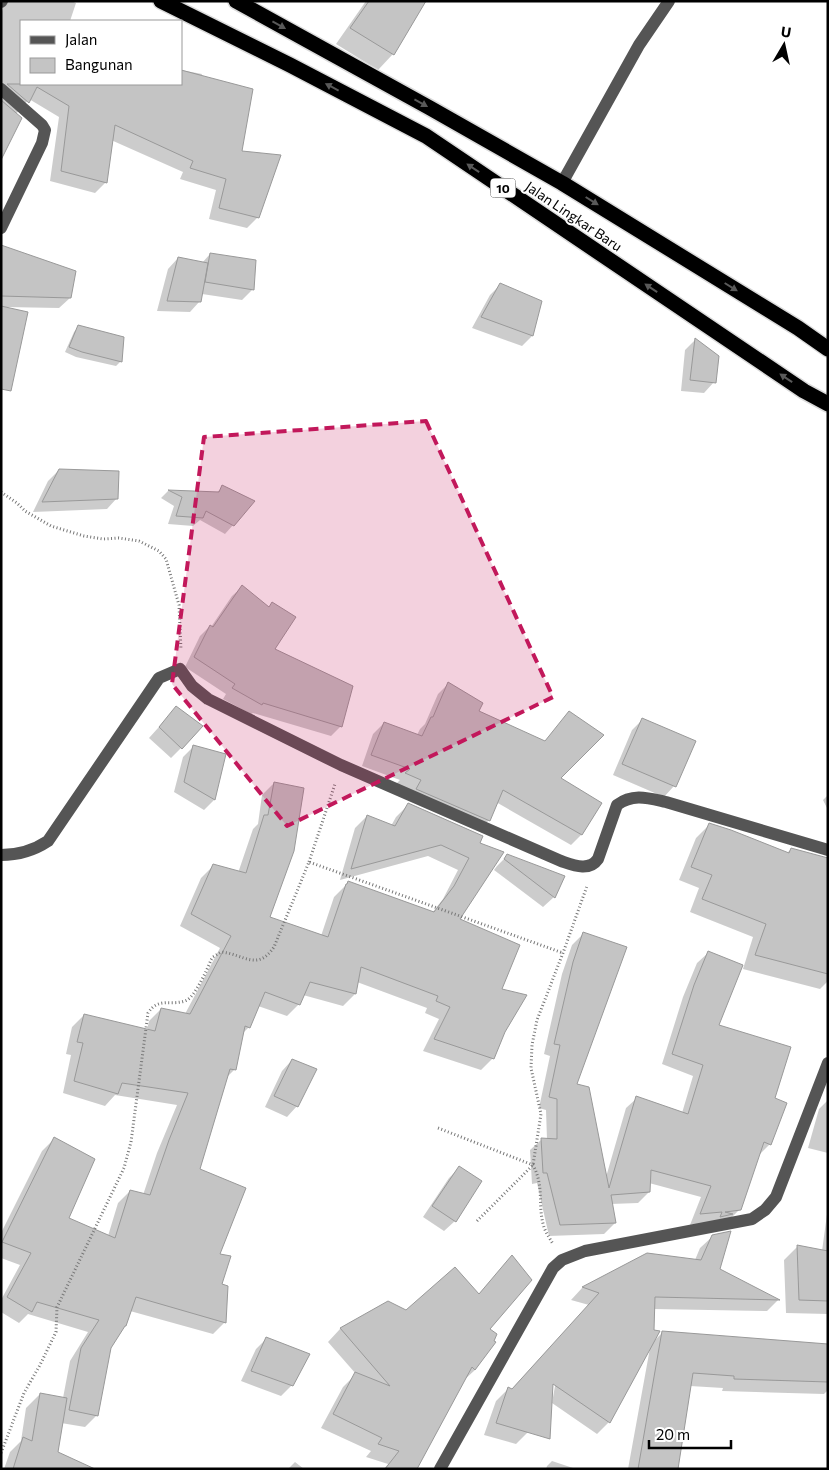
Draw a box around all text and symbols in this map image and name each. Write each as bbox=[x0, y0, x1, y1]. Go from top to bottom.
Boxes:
legend bbox=[20, 20, 182, 85]
one-way arrow bbox=[272, 20, 285, 29]
north arrow bbox=[759, 20, 809, 70]
text: U bbox=[780, 22, 792, 41]
text: Jalan bbox=[65, 30, 97, 48]
text: Bangunan bbox=[65, 55, 133, 73]
one-way arrow bbox=[325, 83, 339, 91]
one-way arrow bbox=[415, 98, 428, 107]
one-way arrow bbox=[466, 163, 480, 173]
street label: Jalan Lingkar Baru bbox=[522, 177, 626, 255]
road number: 10 bbox=[490, 178, 516, 198]
one-way arrow bbox=[586, 197, 599, 206]
one-way arrow bbox=[724, 282, 737, 291]
one-way arrow bbox=[645, 283, 658, 293]
one-way arrow bbox=[779, 374, 793, 383]
scale bar bbox=[649, 1418, 732, 1450]
text: 20 m bbox=[656, 1425, 690, 1443]

